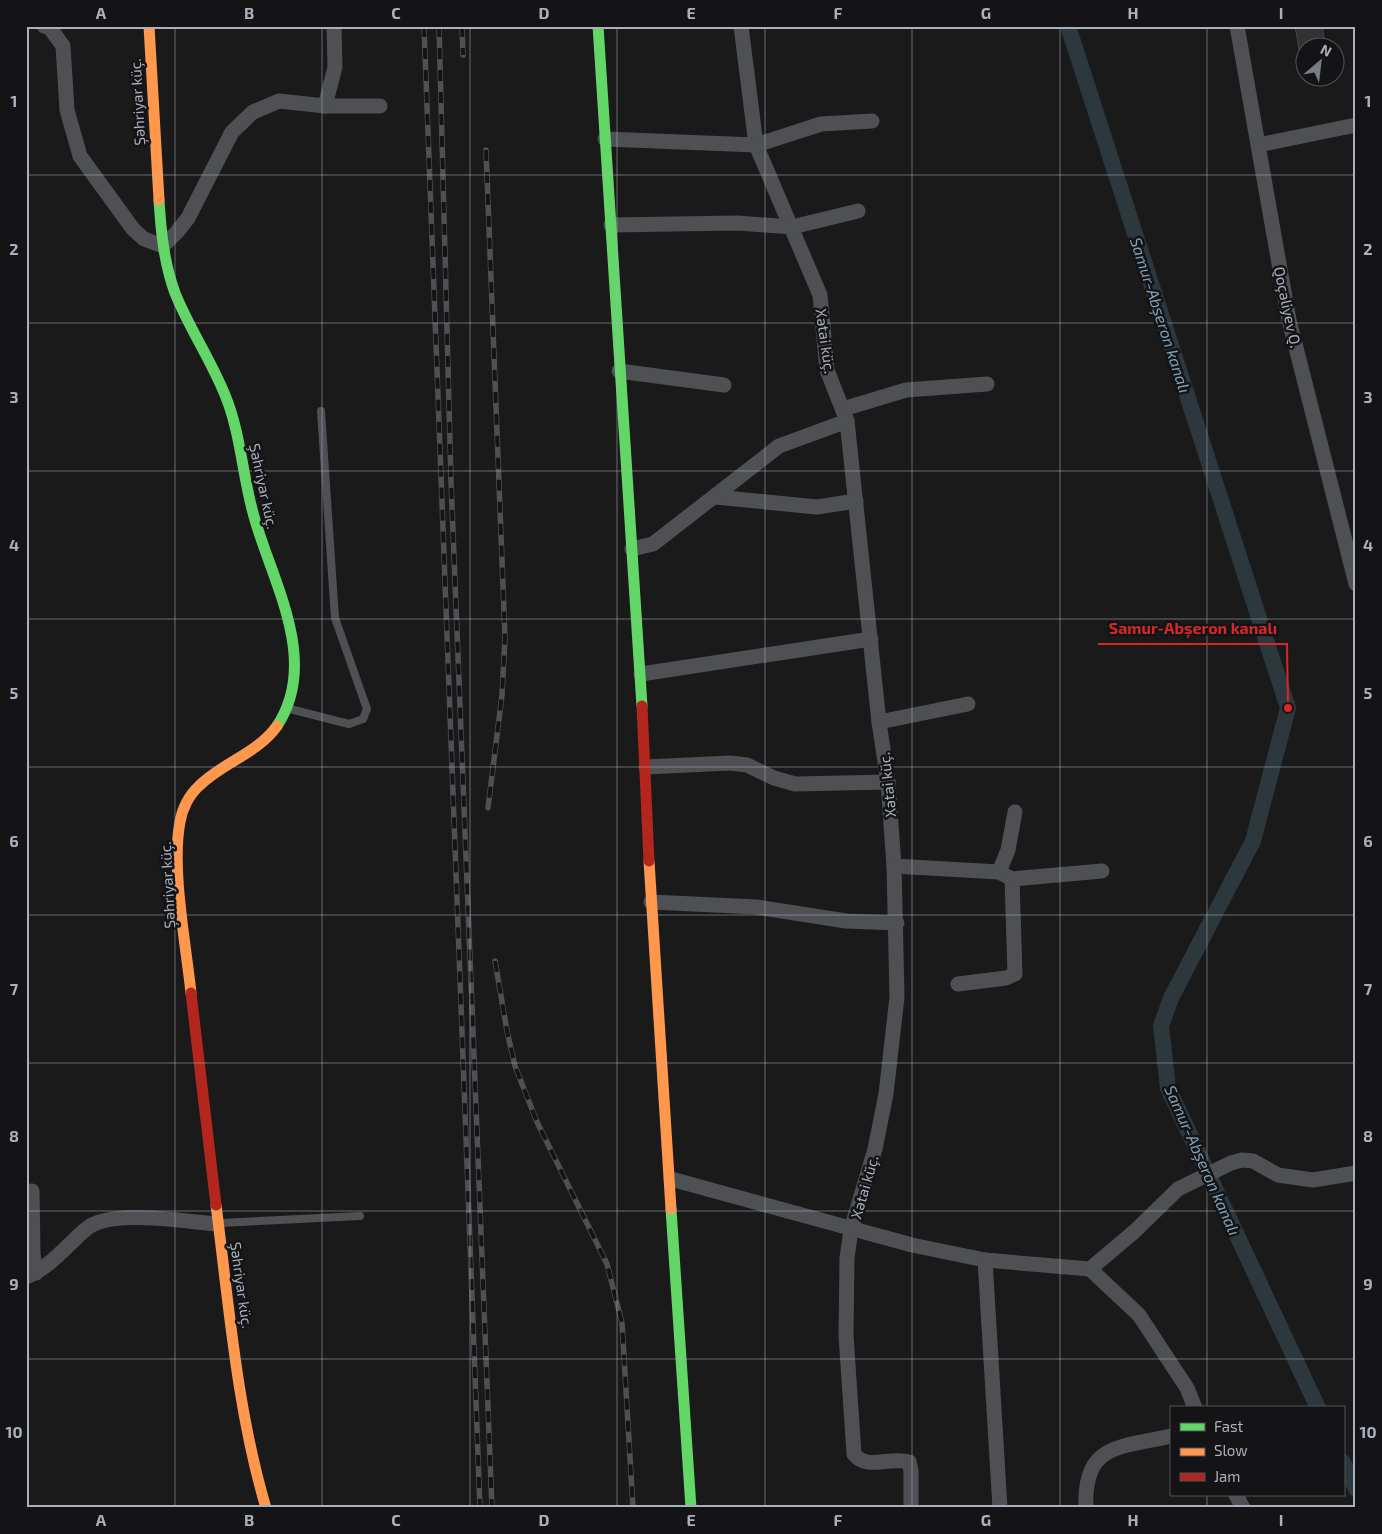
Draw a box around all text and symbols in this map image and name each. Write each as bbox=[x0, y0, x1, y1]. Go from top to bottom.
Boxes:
text: A bbox=[96, 3, 107, 22]
text: B bbox=[244, 3, 254, 22]
text: C bbox=[391, 3, 401, 22]
text: D bbox=[539, 3, 550, 22]
text: E bbox=[686, 3, 696, 22]
text: F bbox=[834, 3, 843, 22]
text: G bbox=[981, 3, 991, 22]
text: H bbox=[1127, 3, 1139, 22]
text: I bbox=[1279, 3, 1283, 22]
north arrow bbox=[1294, 38, 1344, 88]
text: N bbox=[1318, 40, 1335, 60]
street label: Şəhriyar küç. bbox=[126, 58, 149, 146]
text: 1 bbox=[11, 91, 17, 110]
text: 1 bbox=[1365, 91, 1371, 110]
water label: Samur-Abşeron kanalı bbox=[1126, 235, 1195, 395]
text: 2 bbox=[9, 239, 19, 258]
text: 2 bbox=[1363, 239, 1373, 258]
street label: Qoçəliyev Q. bbox=[1270, 265, 1305, 349]
street label: Xətai küç. bbox=[812, 307, 839, 375]
text: 3 bbox=[9, 387, 19, 406]
text: 3 bbox=[1363, 387, 1373, 406]
street label: Şəhriyar küç. bbox=[245, 442, 282, 531]
text: 4 bbox=[9, 535, 19, 554]
text: 4 bbox=[1363, 535, 1373, 554]
callout: Samur-Abşeron kanalı bbox=[1098, 613, 1287, 644]
text: Samur-Abşeron kanalı bbox=[1109, 618, 1277, 639]
text: 5 bbox=[10, 683, 19, 702]
text: 5 bbox=[1364, 683, 1373, 702]
street label: Xətai küç. bbox=[875, 752, 900, 818]
text: 6 bbox=[9, 831, 19, 850]
text: 6 bbox=[1363, 831, 1373, 850]
street label: Şəhriyar küç. bbox=[156, 841, 179, 929]
text: 7 bbox=[10, 979, 19, 998]
text: 7 bbox=[1364, 979, 1373, 998]
water label: Samur-Abşeron kanalı bbox=[1160, 1082, 1245, 1238]
text: 8 bbox=[9, 1126, 19, 1145]
text: 8 bbox=[1363, 1126, 1373, 1145]
street label: Xətai küç. bbox=[846, 1153, 883, 1221]
street label: Şəhriyar küç. bbox=[226, 1241, 257, 1329]
text: 9 bbox=[9, 1274, 19, 1293]
text: 9 bbox=[1363, 1274, 1373, 1293]
legend bbox=[1170, 1406, 1344, 1496]
text: Fast bbox=[1214, 1417, 1244, 1435]
text: 10 bbox=[5, 1422, 23, 1441]
text: 10 bbox=[1359, 1422, 1377, 1441]
text: Slow bbox=[1214, 1441, 1248, 1459]
text: Jam bbox=[1214, 1467, 1240, 1485]
text: A bbox=[96, 1510, 107, 1529]
text: B bbox=[244, 1510, 254, 1529]
text: C bbox=[391, 1510, 401, 1529]
text: D bbox=[539, 1510, 550, 1529]
text: E bbox=[686, 1510, 696, 1529]
text: F bbox=[834, 1510, 843, 1529]
text: G bbox=[981, 1510, 991, 1529]
text: H bbox=[1127, 1510, 1139, 1529]
text: I bbox=[1279, 1510, 1283, 1529]

